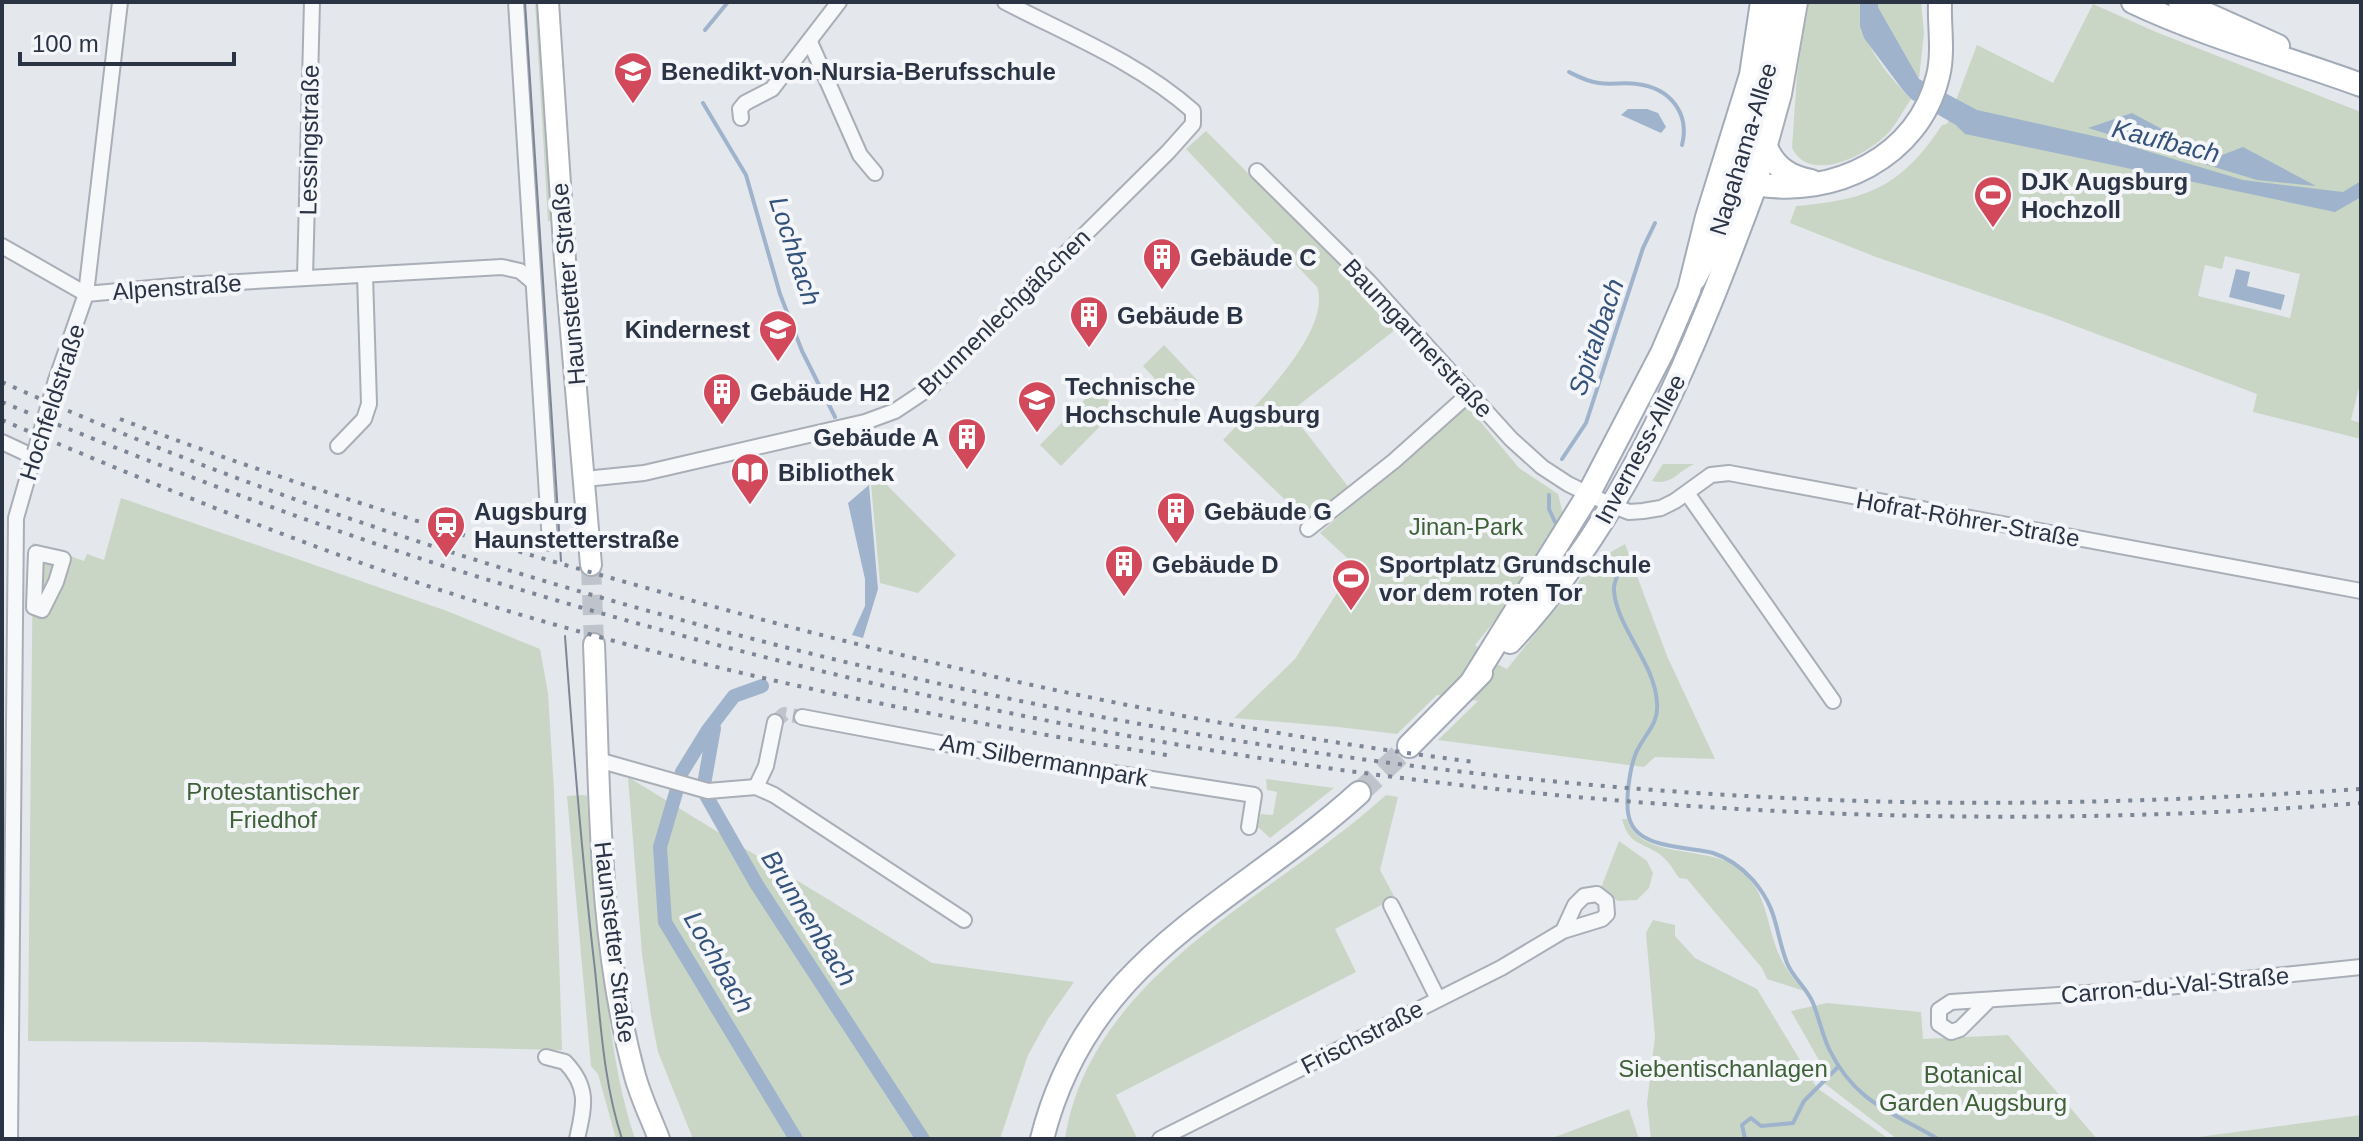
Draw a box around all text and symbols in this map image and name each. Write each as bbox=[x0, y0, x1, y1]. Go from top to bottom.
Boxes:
scale bar bbox=[20, 16, 234, 66]
text: 100 m bbox=[32, 30, 99, 57]
school or university icon: Benedikt-von-Nursia-Berufsschule bbox=[612, 50, 654, 105]
place label: Benedikt-von-Nursia-Berufsschule bbox=[661, 58, 1056, 85]
street label: Nagahama-Allee bbox=[1704, 60, 1782, 238]
street label: Lessingstraße bbox=[294, 64, 324, 216]
water label: Kaufbach bbox=[2109, 113, 2223, 169]
place label: DJK Augsburg Hochzoll bbox=[2021, 168, 2188, 223]
sports icon: DJK Augsburg Hochzoll bbox=[1972, 174, 2014, 229]
street label: Haunstetter Straße bbox=[546, 182, 590, 386]
water label: Lochbach bbox=[763, 193, 827, 309]
street label: Brunnenlechgäßchen bbox=[913, 223, 1095, 401]
building icon: Gebäude C bbox=[1141, 236, 1183, 291]
place label: Gebäude C bbox=[1190, 244, 1317, 271]
street label: Baumgartnerstraße bbox=[1338, 253, 1498, 423]
street label: Alpenstraße bbox=[112, 269, 242, 305]
water label: Spitalbach bbox=[1562, 275, 1630, 399]
building icon: Gebäude B bbox=[1068, 294, 1110, 349]
place label: Gebäude B bbox=[1117, 302, 1244, 329]
school or university icon: Kindernest bbox=[757, 308, 799, 363]
place label: Kindernest bbox=[625, 316, 750, 343]
street label: Hochfeldstraße bbox=[14, 320, 90, 484]
street label: Inverness-Allee bbox=[1589, 370, 1691, 528]
building icon: Gebäude H2 bbox=[701, 371, 743, 426]
place label: Technische Hochschule Augsburg bbox=[1065, 373, 1320, 428]
place label: Gebäude H2 bbox=[750, 379, 890, 406]
school or university icon: Technische Hochschule Augsburg bbox=[1016, 379, 1058, 434]
building icon: Gebäude A bbox=[946, 416, 988, 471]
place label: Gebäude A bbox=[813, 424, 939, 451]
library icon: Bibliothek bbox=[729, 451, 771, 506]
place label: Bibliothek bbox=[778, 459, 895, 486]
street label: Hofrat-Röhrer-Straße bbox=[1854, 486, 2082, 552]
building icon: Gebäude G bbox=[1155, 490, 1197, 545]
place label: Augsburg Haunstetterstraße bbox=[474, 498, 679, 553]
place label: Gebäude G bbox=[1204, 498, 1332, 525]
station icon: Augsburg Haunstetterstraße bbox=[425, 504, 467, 559]
park label: Jinan-Park bbox=[1409, 513, 1524, 540]
building icon: Gebäude D bbox=[1103, 543, 1145, 598]
place label: Gebäude D bbox=[1152, 551, 1279, 578]
place label: Sportplatz Grundschule vor dem roten Tor bbox=[1379, 551, 1651, 606]
sports icon: Sportplatz Grundschule vor dem roten Tor bbox=[1330, 557, 1372, 612]
street label: Am Silbermannpark bbox=[938, 728, 1151, 792]
park label: Protestantischer Friedhof bbox=[186, 778, 360, 833]
street label: Haunstetter Straße bbox=[589, 840, 641, 1044]
water label: Brunnenbach bbox=[755, 844, 863, 992]
water label: Lochbach bbox=[678, 906, 760, 1018]
street label: Carron-du-Val-Straße bbox=[2060, 962, 2290, 1008]
street label: Frischstraße bbox=[1296, 995, 1428, 1079]
park label: Siebentischanlagen bbox=[1618, 1055, 1828, 1082]
park label: Botanical Garden Augsburg bbox=[1879, 1061, 2067, 1116]

